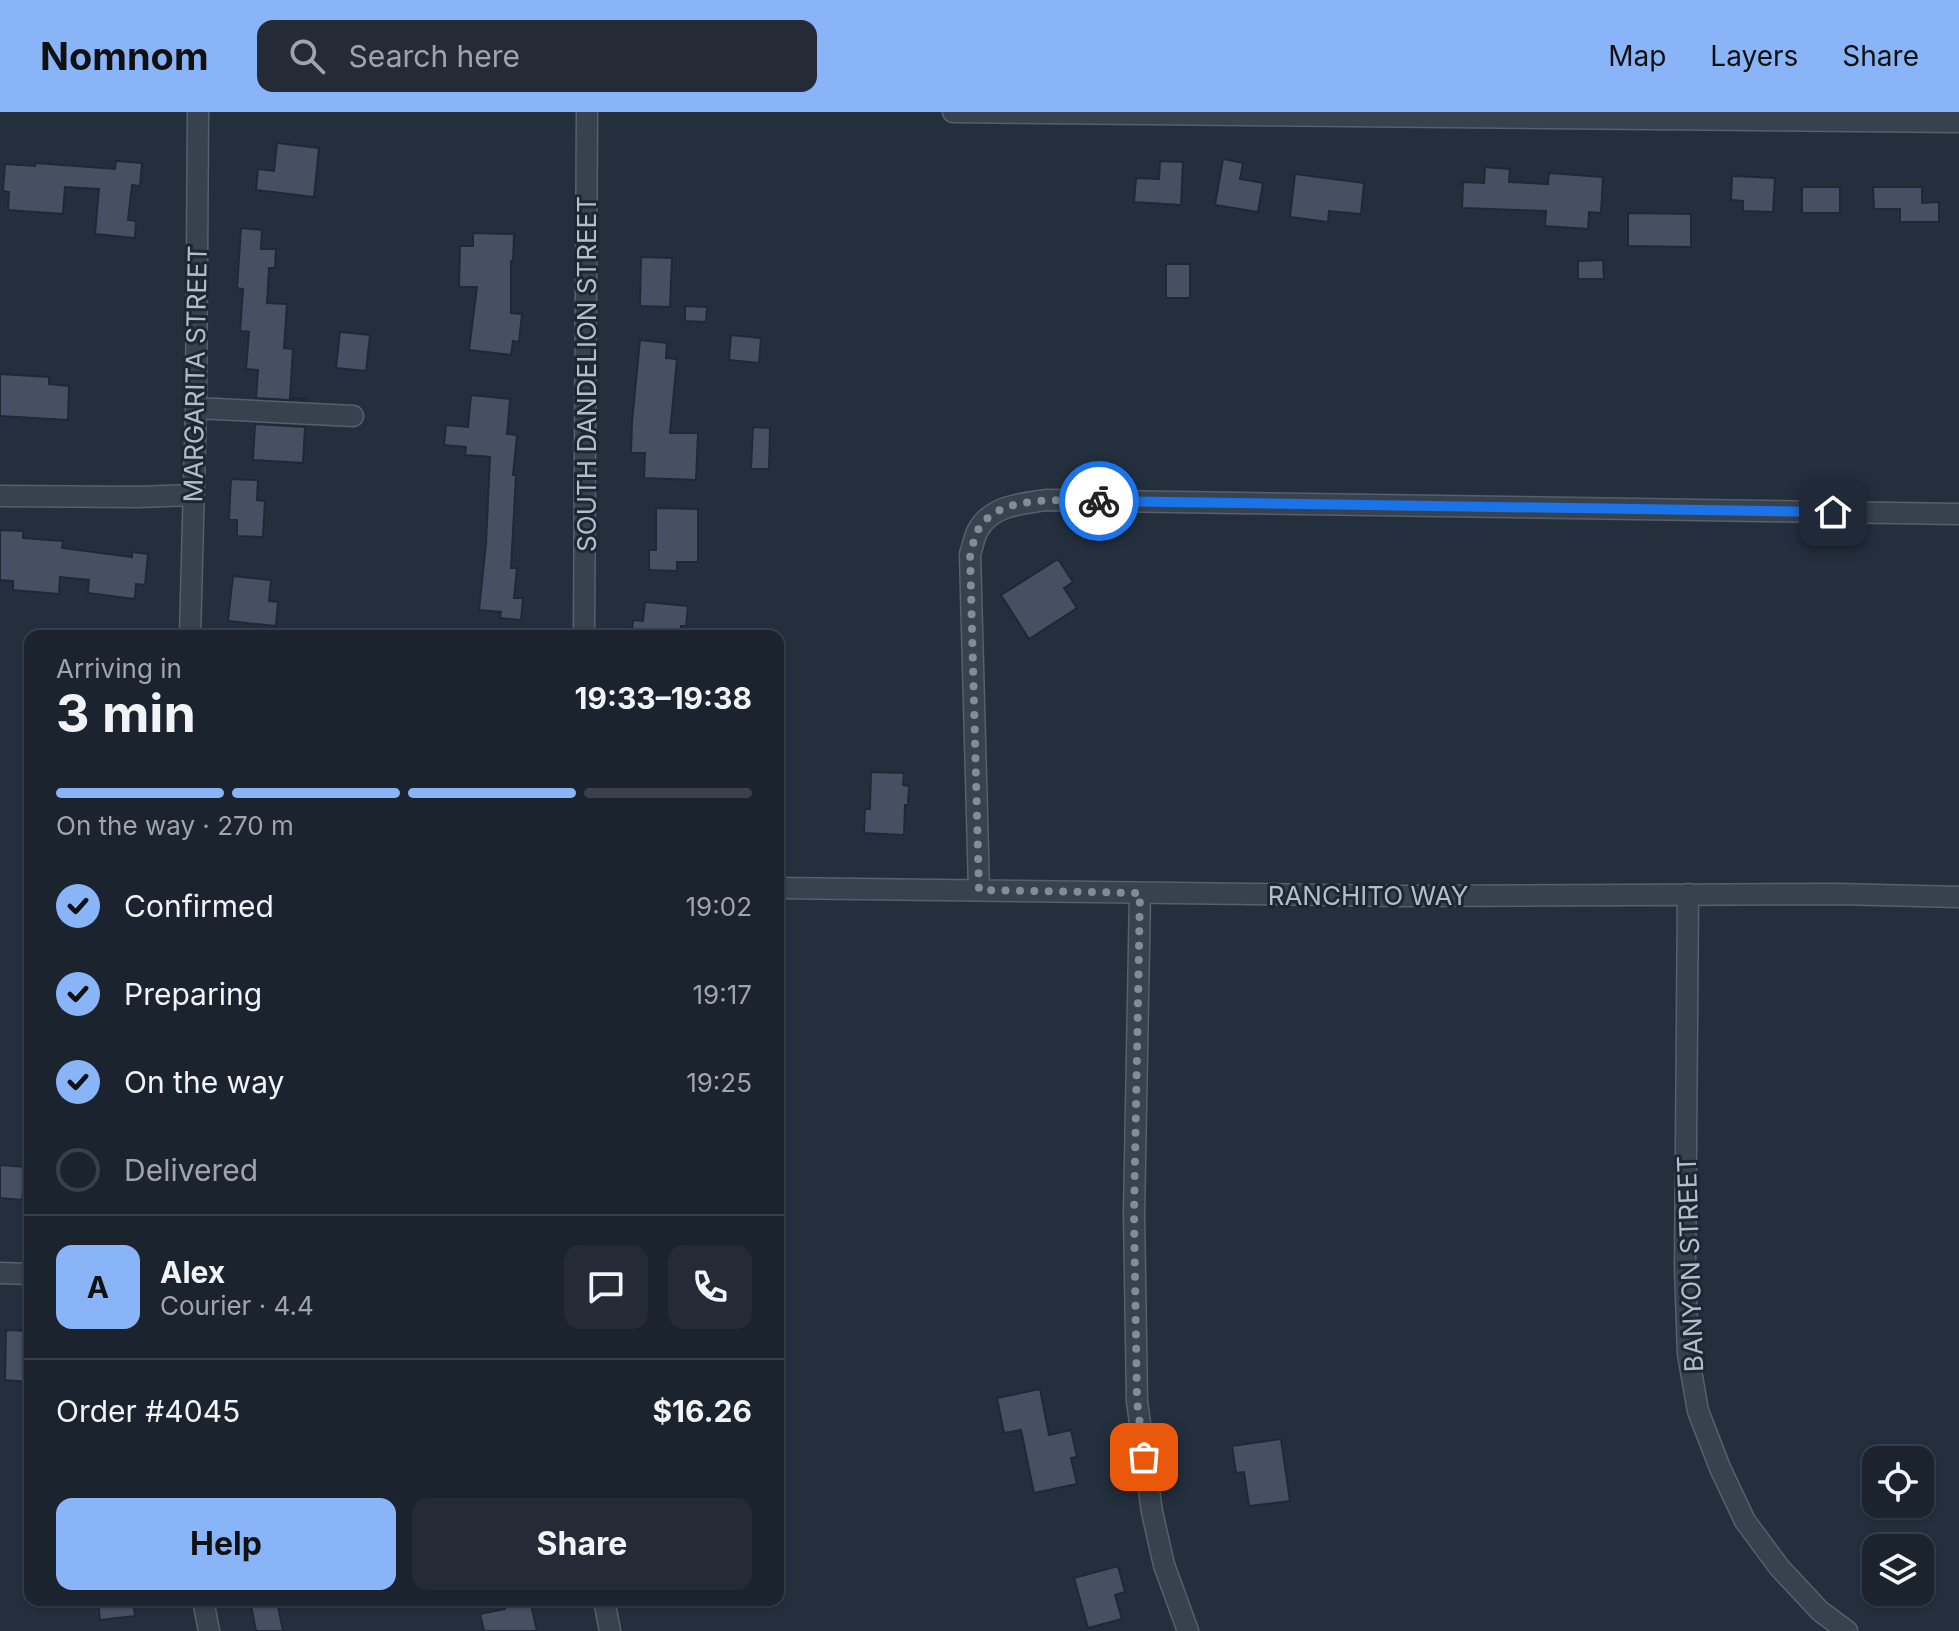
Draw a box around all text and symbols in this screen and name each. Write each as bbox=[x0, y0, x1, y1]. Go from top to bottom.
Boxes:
search box bbox=[257, 20, 817, 92]
text: Nomnom bbox=[40, 33, 209, 79]
icon: search bbox=[285, 34, 329, 78]
text: Search here bbox=[349, 38, 520, 74]
text: Map bbox=[1608, 39, 1666, 73]
text: Layers bbox=[1710, 39, 1798, 73]
text: Share bbox=[1842, 39, 1919, 73]
street label: SOUTH DANDELION STREET bbox=[571, 196, 602, 552]
street label: MARGARITA STREET bbox=[177, 245, 213, 503]
courier bbox=[1059, 461, 1139, 541]
pin bbox=[1799, 478, 1867, 546]
icon: bike bbox=[1077, 479, 1121, 523]
icon: home bbox=[1811, 490, 1855, 534]
text: Arriving in bbox=[56, 653, 182, 684]
text: 19:33–19:38 bbox=[575, 680, 752, 716]
text: 3 min bbox=[56, 682, 196, 745]
text: On the way · 270 m bbox=[56, 810, 294, 841]
street label: RANCHITO WAY bbox=[1268, 880, 1468, 911]
icon: check bbox=[56, 884, 100, 928]
text: Confirmed bbox=[124, 888, 274, 924]
text: 19:02 bbox=[686, 891, 752, 922]
icon: check bbox=[56, 972, 100, 1016]
text: Preparing bbox=[124, 976, 262, 1012]
text: 19:17 bbox=[693, 979, 752, 1010]
icon: check bbox=[56, 1060, 100, 1104]
text: On the way bbox=[124, 1064, 284, 1100]
text: 19:25 bbox=[686, 1067, 752, 1098]
text: Delivered bbox=[124, 1152, 258, 1188]
street label: BANYON STREET bbox=[1671, 1155, 1709, 1373]
button: chat bbox=[564, 1245, 648, 1329]
button: phone bbox=[668, 1245, 752, 1329]
text: Alex bbox=[160, 1254, 225, 1290]
text: A bbox=[87, 1269, 109, 1305]
text: Courier · 4.4 bbox=[160, 1290, 314, 1321]
text: Order #4045 bbox=[56, 1393, 240, 1429]
text: $16.26 bbox=[652, 1393, 752, 1429]
pin bbox=[1110, 1423, 1178, 1491]
icon: bag bbox=[1122, 1435, 1166, 1479]
map controls bbox=[1862, 1446, 1934, 1606]
button: locate bbox=[1862, 1446, 1934, 1518]
button: Help bbox=[56, 1498, 396, 1590]
button: Share bbox=[412, 1498, 752, 1590]
button: layers bbox=[1862, 1534, 1934, 1606]

